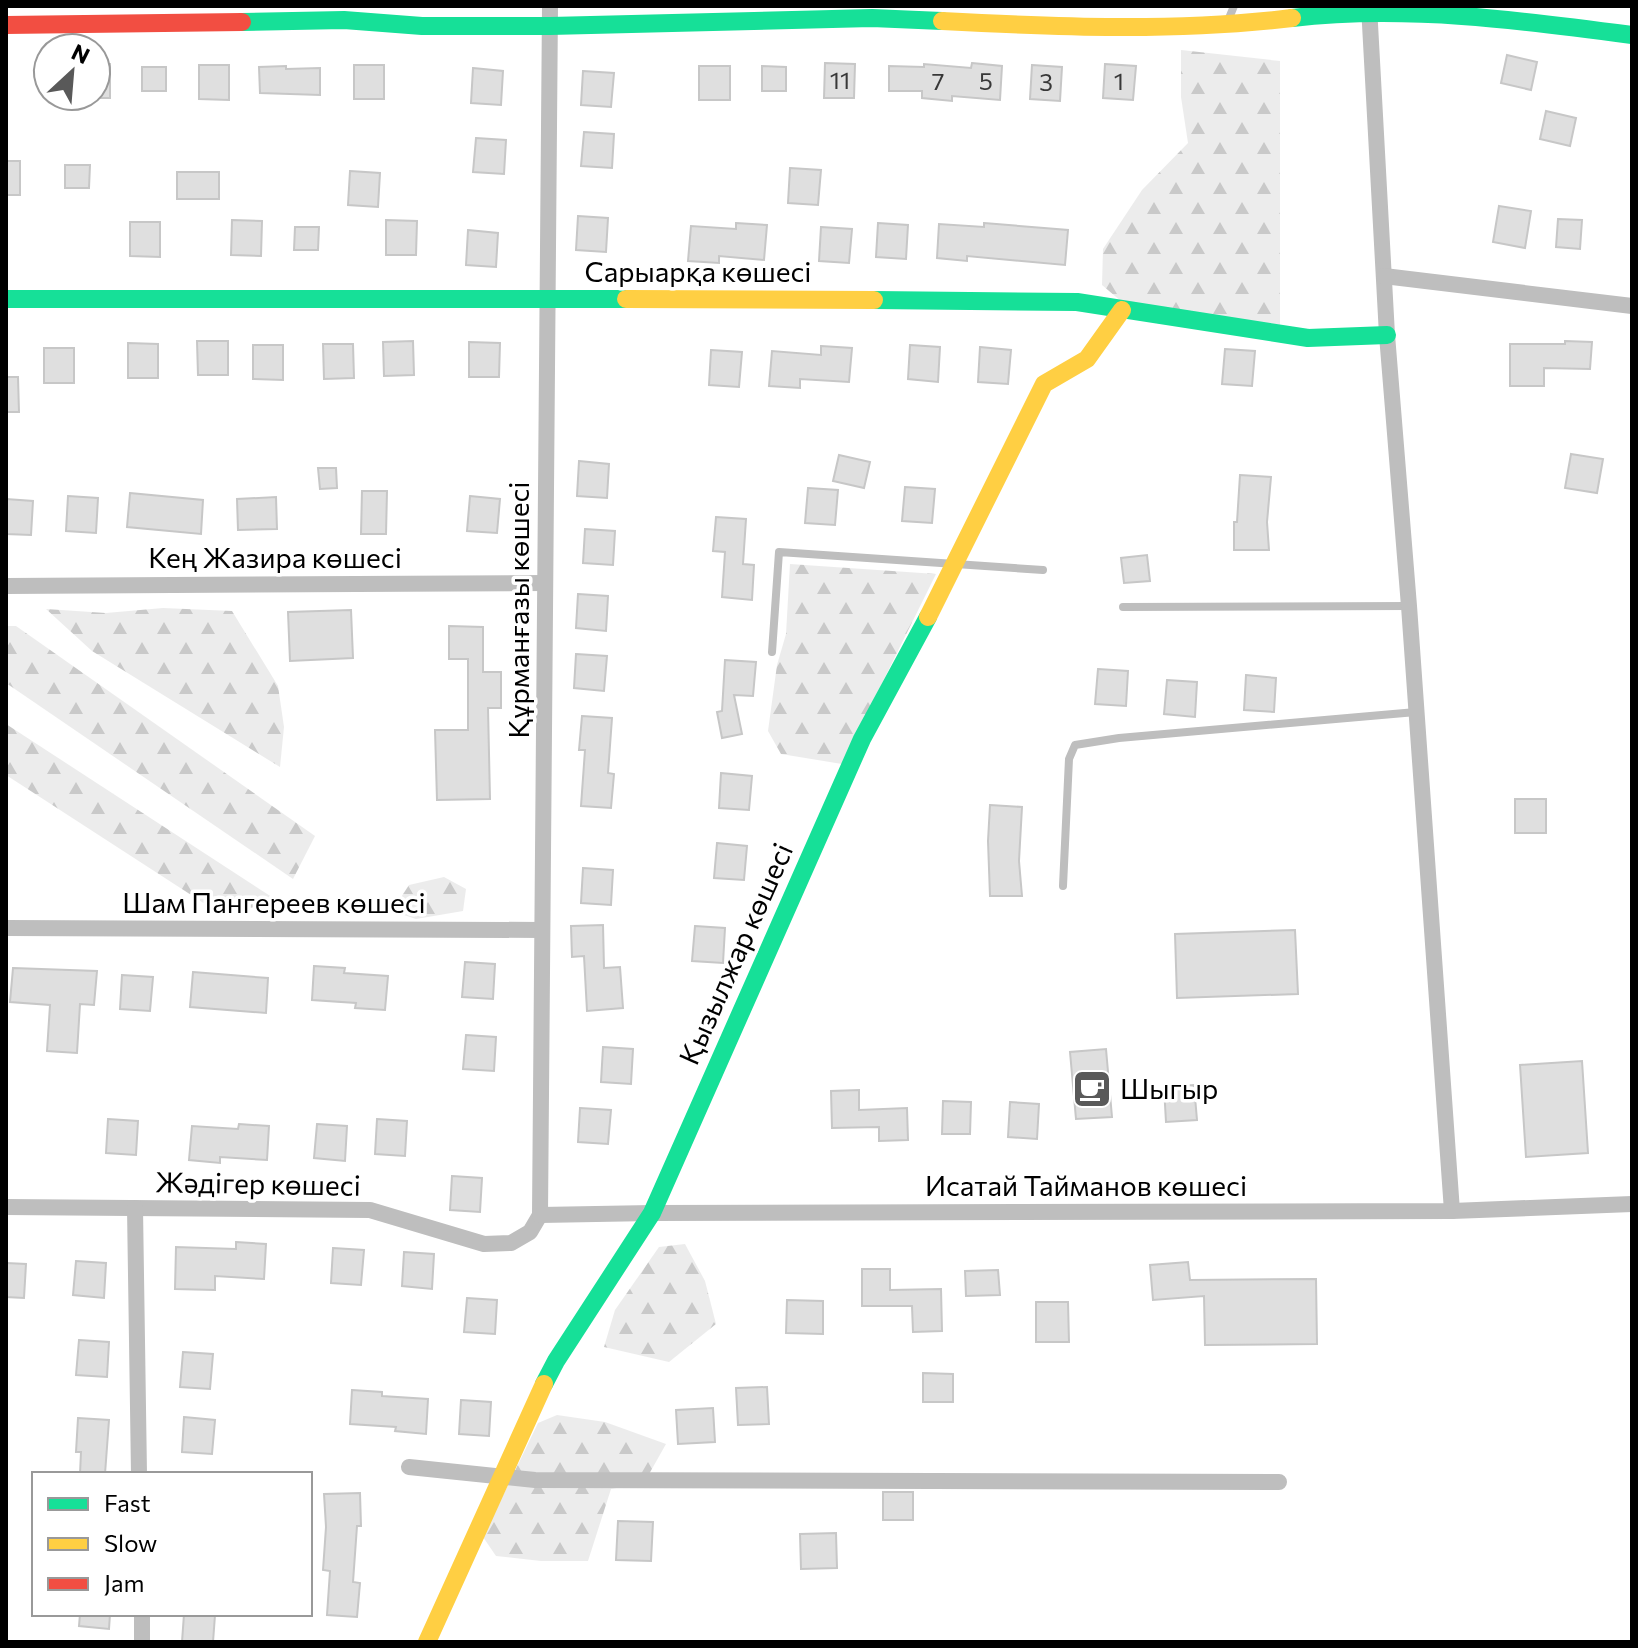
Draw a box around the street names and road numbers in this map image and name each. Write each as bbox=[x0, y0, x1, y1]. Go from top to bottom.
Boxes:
street label: Сарыарқа көшесі bbox=[584, 254, 812, 288]
street label: Құрманғазы көшесі bbox=[501, 481, 535, 739]
street label: Кең Жазира көшесі bbox=[148, 540, 402, 574]
street label: Қызылжар көшесі bbox=[671, 838, 799, 1070]
street label: Шам Пангереев көшесі bbox=[122, 885, 426, 919]
street label: Жәдігер көшесі bbox=[155, 1164, 361, 1202]
street label: Исатай Тайманов көшесі bbox=[925, 1168, 1247, 1202]

